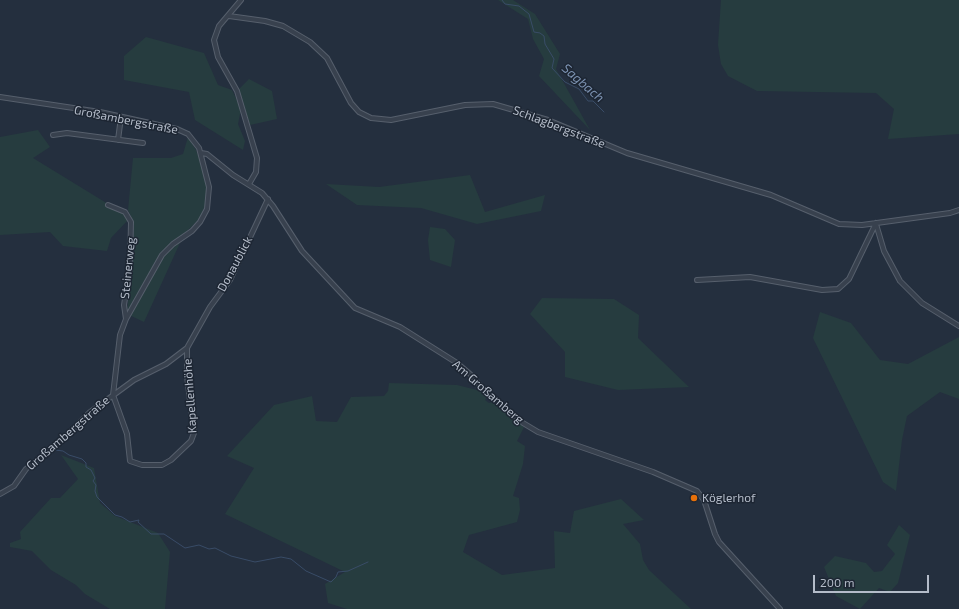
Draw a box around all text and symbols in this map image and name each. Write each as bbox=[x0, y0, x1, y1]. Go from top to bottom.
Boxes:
water label: Sagbach bbox=[559, 60, 607, 106]
street label: Großambergstraße bbox=[73, 103, 179, 137]
street label: Schlagbergstraße bbox=[511, 103, 607, 151]
street label: Donaublick bbox=[214, 234, 256, 294]
street label: Steinerweg bbox=[118, 236, 138, 300]
street label: Am Großamberg bbox=[449, 357, 527, 427]
street label: Kapellenhöhe bbox=[180, 358, 200, 434]
street label: Großambergstraße bbox=[23, 393, 113, 473]
place label: Köglerhof bbox=[702, 491, 756, 505]
marker: Köglerhof bbox=[689, 493, 699, 503]
scale bar bbox=[815, 567, 931, 593]
text: 200 m bbox=[820, 575, 854, 589]

